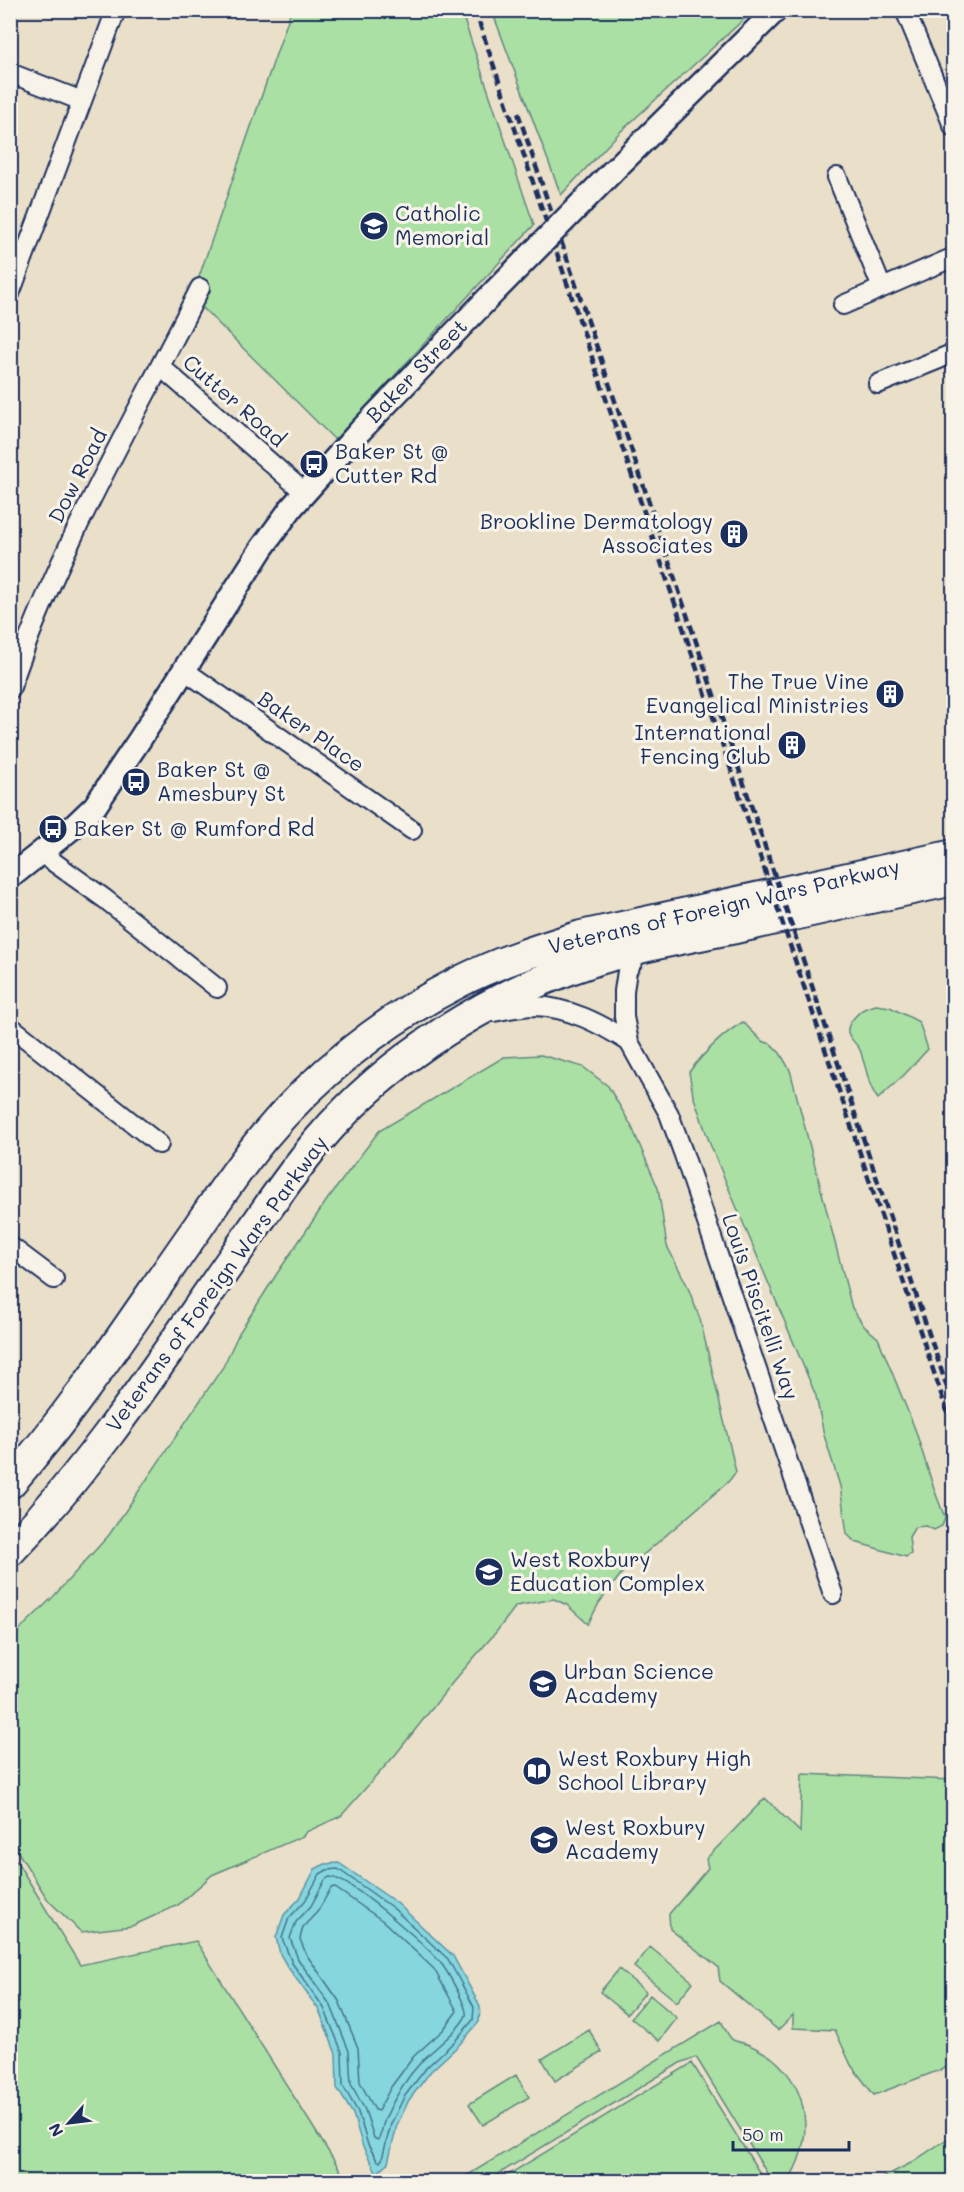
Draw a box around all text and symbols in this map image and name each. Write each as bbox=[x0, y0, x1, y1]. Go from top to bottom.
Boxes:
place label: Catholic Memorial bbox=[395, 199, 489, 250]
school or university icon: Catholic Memorial bbox=[358, 210, 390, 242]
street label: Baker Street bbox=[360, 312, 472, 428]
street label: Cutter Road bbox=[178, 348, 292, 452]
street label: Dow Road bbox=[41, 424, 112, 527]
place label: Baker St @ Cutter Rd bbox=[335, 437, 449, 488]
bus stop icon: Baker St @ Cutter Rd bbox=[298, 448, 330, 480]
place label: Brookline Dermatology Associates bbox=[480, 507, 713, 558]
building icon: Brookline Dermatology Associates bbox=[718, 518, 750, 550]
place label: The True Vine Evangelical Ministries bbox=[646, 667, 869, 718]
building icon: The True Vine Evangelical Ministries bbox=[874, 678, 906, 710]
street label: Baker Place bbox=[253, 684, 370, 777]
place label: International Fencing Club bbox=[635, 718, 771, 769]
building icon: International Fencing Club bbox=[776, 729, 808, 761]
place label: Baker St @ Amesbury St bbox=[157, 755, 286, 806]
bus stop icon: Baker St @ Amesbury St bbox=[120, 766, 152, 798]
bus stop icon: Baker St @ Rumford Rd bbox=[37, 813, 69, 845]
place label: Baker St @ Rumford Rd bbox=[74, 814, 314, 841]
street label: Veterans of Foreign Wars Parkway bbox=[545, 852, 902, 959]
street label: Veterans of Foreign Wars Parkway bbox=[99, 1130, 332, 1437]
street label: Louis Piscitelli Way bbox=[717, 1210, 806, 1403]
place label: West Roxbury Education Complex bbox=[510, 1545, 705, 1596]
school or university icon: West Roxbury Education Complex bbox=[473, 1556, 505, 1588]
place label: Urban Science Academy bbox=[564, 1657, 714, 1708]
school or university icon: Urban Science Academy bbox=[527, 1668, 559, 1700]
place label: West Roxbury High School Library bbox=[558, 1744, 751, 1795]
library icon: West Roxbury High School Library bbox=[521, 1755, 553, 1787]
place label: West Roxbury Academy bbox=[565, 1813, 706, 1864]
school or university icon: West Roxbury Academy bbox=[528, 1824, 560, 1856]
north arrow bbox=[39, 2093, 99, 2153]
scale bar bbox=[733, 2114, 848, 2152]
text: N bbox=[43, 2120, 67, 2141]
text: 50 m bbox=[742, 2122, 784, 2146]

